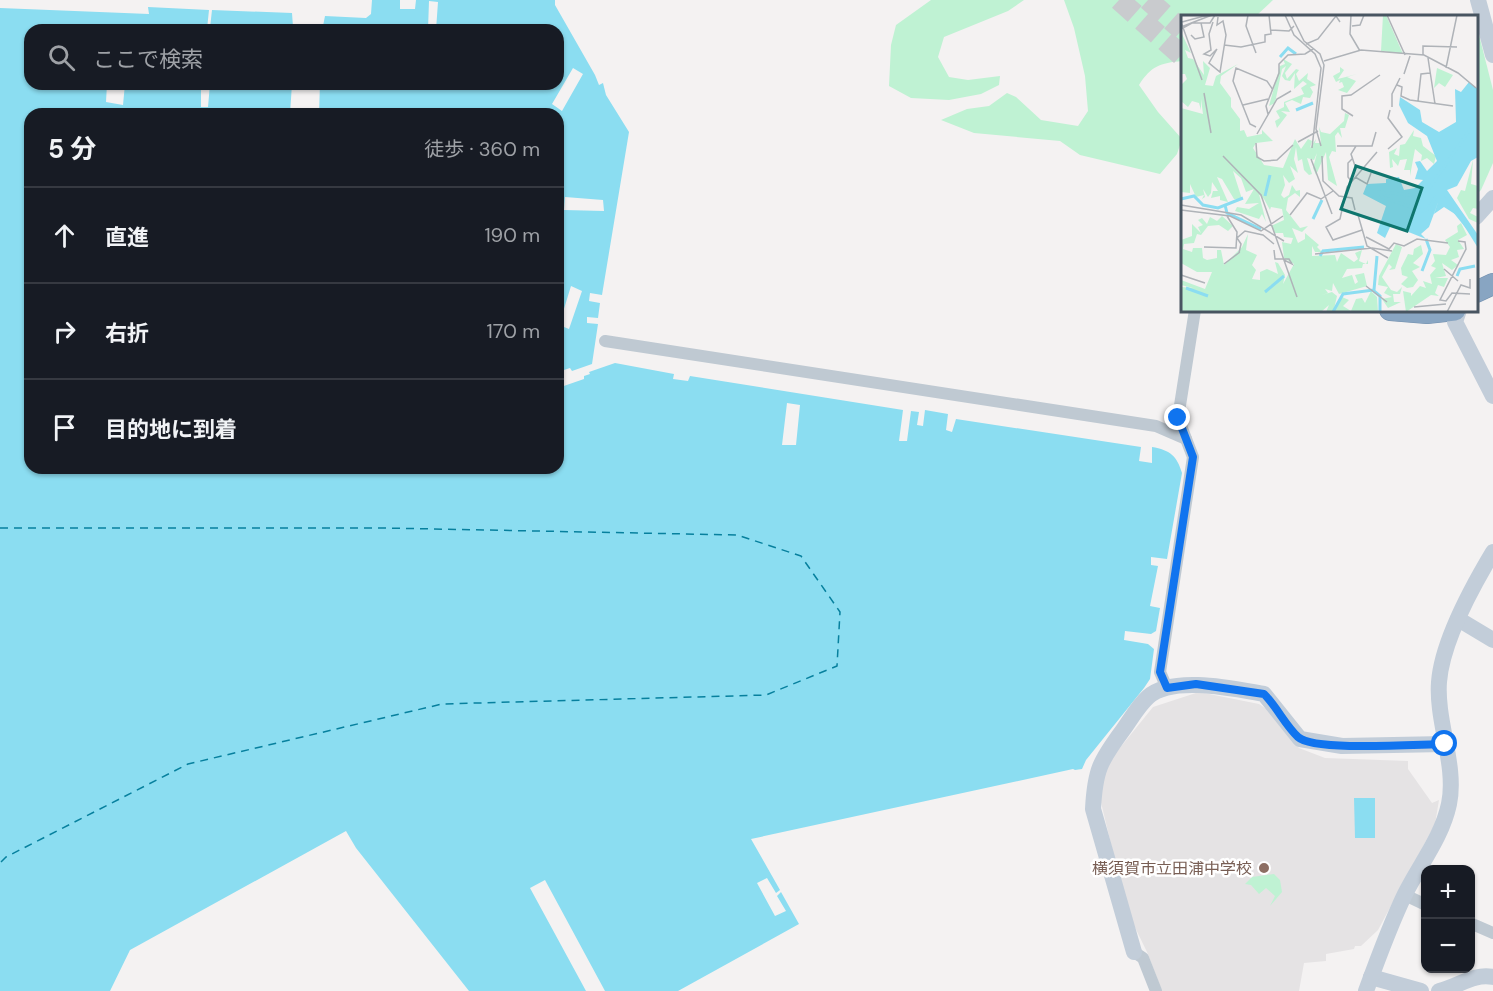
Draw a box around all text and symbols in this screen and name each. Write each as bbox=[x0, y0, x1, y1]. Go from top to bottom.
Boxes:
inset map bbox=[1181, 15, 1478, 312]
search box bbox=[24, 24, 564, 90]
icon: search bbox=[45, 41, 78, 74]
text: ここで検索 bbox=[93, 45, 203, 74]
text: 5 分 bbox=[48, 132, 96, 166]
text: 徒歩 · 360 m bbox=[424, 136, 540, 162]
icon: ahead bbox=[48, 219, 81, 252]
text: 190 m bbox=[484, 222, 540, 248]
text: 直進 bbox=[105, 223, 149, 252]
icon: right bbox=[48, 315, 81, 348]
text: 170 m bbox=[487, 318, 540, 344]
text: 右折 bbox=[105, 319, 149, 348]
route end bbox=[1164, 404, 1190, 430]
icon: arrive bbox=[48, 411, 81, 444]
text: 目的地に到着 bbox=[105, 415, 237, 444]
route start bbox=[1431, 730, 1457, 756]
place label: 横須賀市立田浦中学校 bbox=[1092, 858, 1252, 879]
marker: 横須賀市立田浦中学校 bbox=[1257, 861, 1271, 875]
map controls bbox=[1421, 865, 1475, 973]
button: + bbox=[1421, 865, 1475, 919]
button: − bbox=[1421, 919, 1475, 973]

